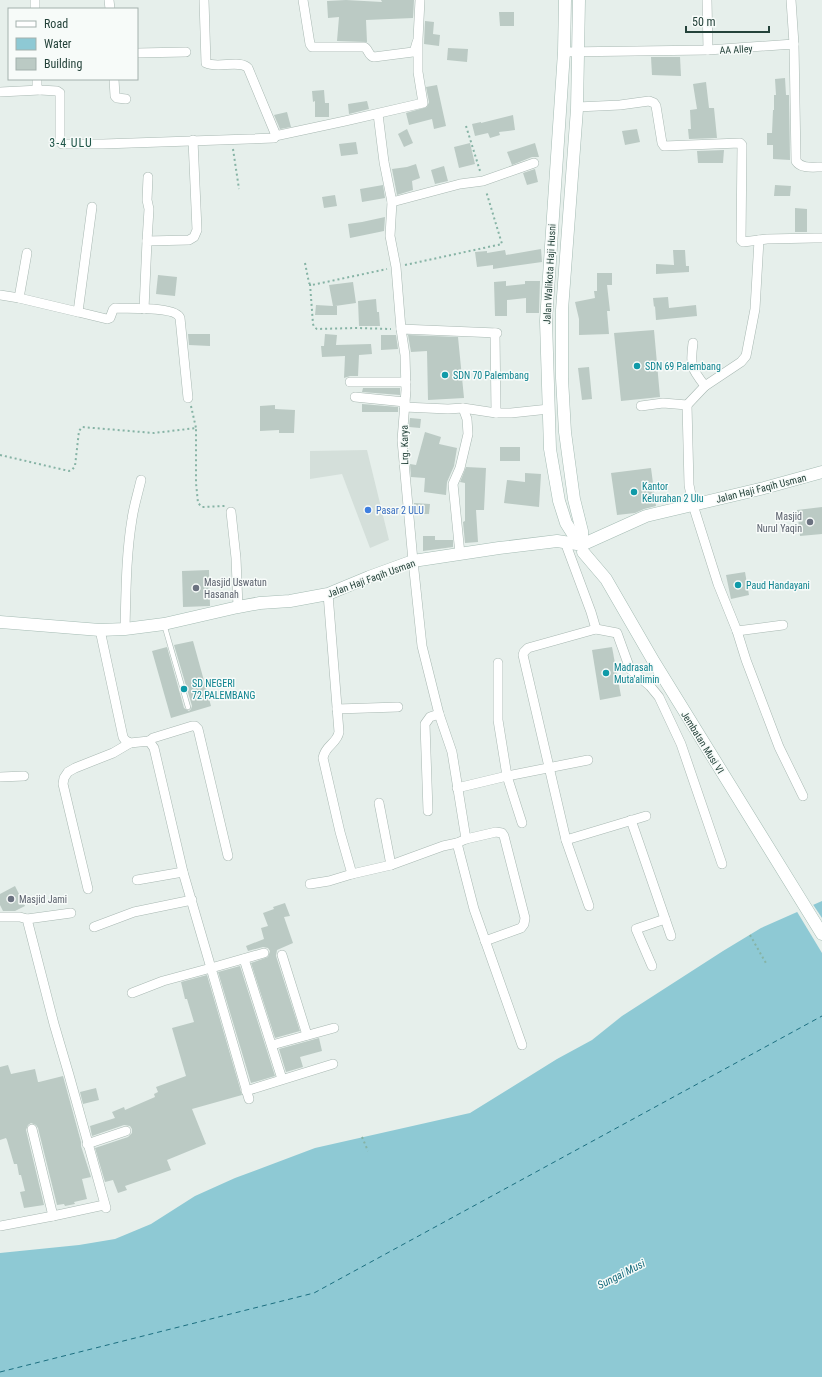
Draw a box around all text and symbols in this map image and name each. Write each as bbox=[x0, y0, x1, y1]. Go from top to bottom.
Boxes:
legend bbox=[8, 8, 138, 80]
scale bar bbox=[686, 8, 769, 34]
text: 50 m bbox=[692, 15, 716, 29]
text: Road bbox=[44, 17, 68, 31]
text: Water bbox=[44, 37, 72, 51]
street label: AA Alley bbox=[719, 43, 753, 56]
text: Building bbox=[44, 57, 82, 71]
district label: 3-4 ULU bbox=[49, 136, 93, 150]
street label: Jalan Walikota Haji Husni bbox=[541, 223, 558, 325]
marker: SDN 69 Palembang bbox=[632, 361, 642, 371]
place label: SDN 69 Palembang bbox=[645, 361, 721, 372]
marker: SDN 70 Palembang bbox=[440, 370, 450, 380]
place label: SDN 70 Palembang bbox=[453, 370, 529, 381]
street label: Lrg. Karya bbox=[399, 425, 410, 465]
street label: Jalan Haji Faqih Usman bbox=[715, 472, 808, 505]
place label: Kantor Kelurahan 2 Ulu bbox=[642, 481, 704, 504]
marker: Kantor Kelurahan 2 Ulu bbox=[629, 487, 639, 497]
marker: Pasar 2 ULU bbox=[363, 505, 373, 515]
place label: Pasar 2 ULU bbox=[376, 505, 424, 516]
place label: Masjid Nurul Yaqin bbox=[757, 511, 802, 534]
marker: Masjid Nurul Yaqin bbox=[805, 517, 815, 527]
street label: Jalan Haji Faqih Usman bbox=[326, 557, 417, 600]
place label: Masjid Uswatun Hasanah bbox=[204, 577, 267, 600]
marker: Paud Handayani bbox=[733, 580, 743, 590]
place label: Paud Handayani bbox=[746, 580, 810, 591]
marker: Masjid Uswatun Hasanah bbox=[191, 583, 201, 593]
place label: Madrasah Muta'alimin bbox=[614, 662, 660, 685]
marker: Madrasah Muta'alimin bbox=[601, 668, 611, 678]
place label: SD NEGERI 72 PALEMBANG bbox=[192, 678, 256, 701]
marker: SD NEGERI 72 PALEMBANG bbox=[179, 684, 189, 694]
street label: Jembatan Musi VI bbox=[679, 709, 726, 775]
marker: Masjid Jami bbox=[6, 894, 16, 904]
place label: Masjid Jami bbox=[19, 894, 67, 905]
water label: Sungai Musi bbox=[595, 1257, 648, 1292]

